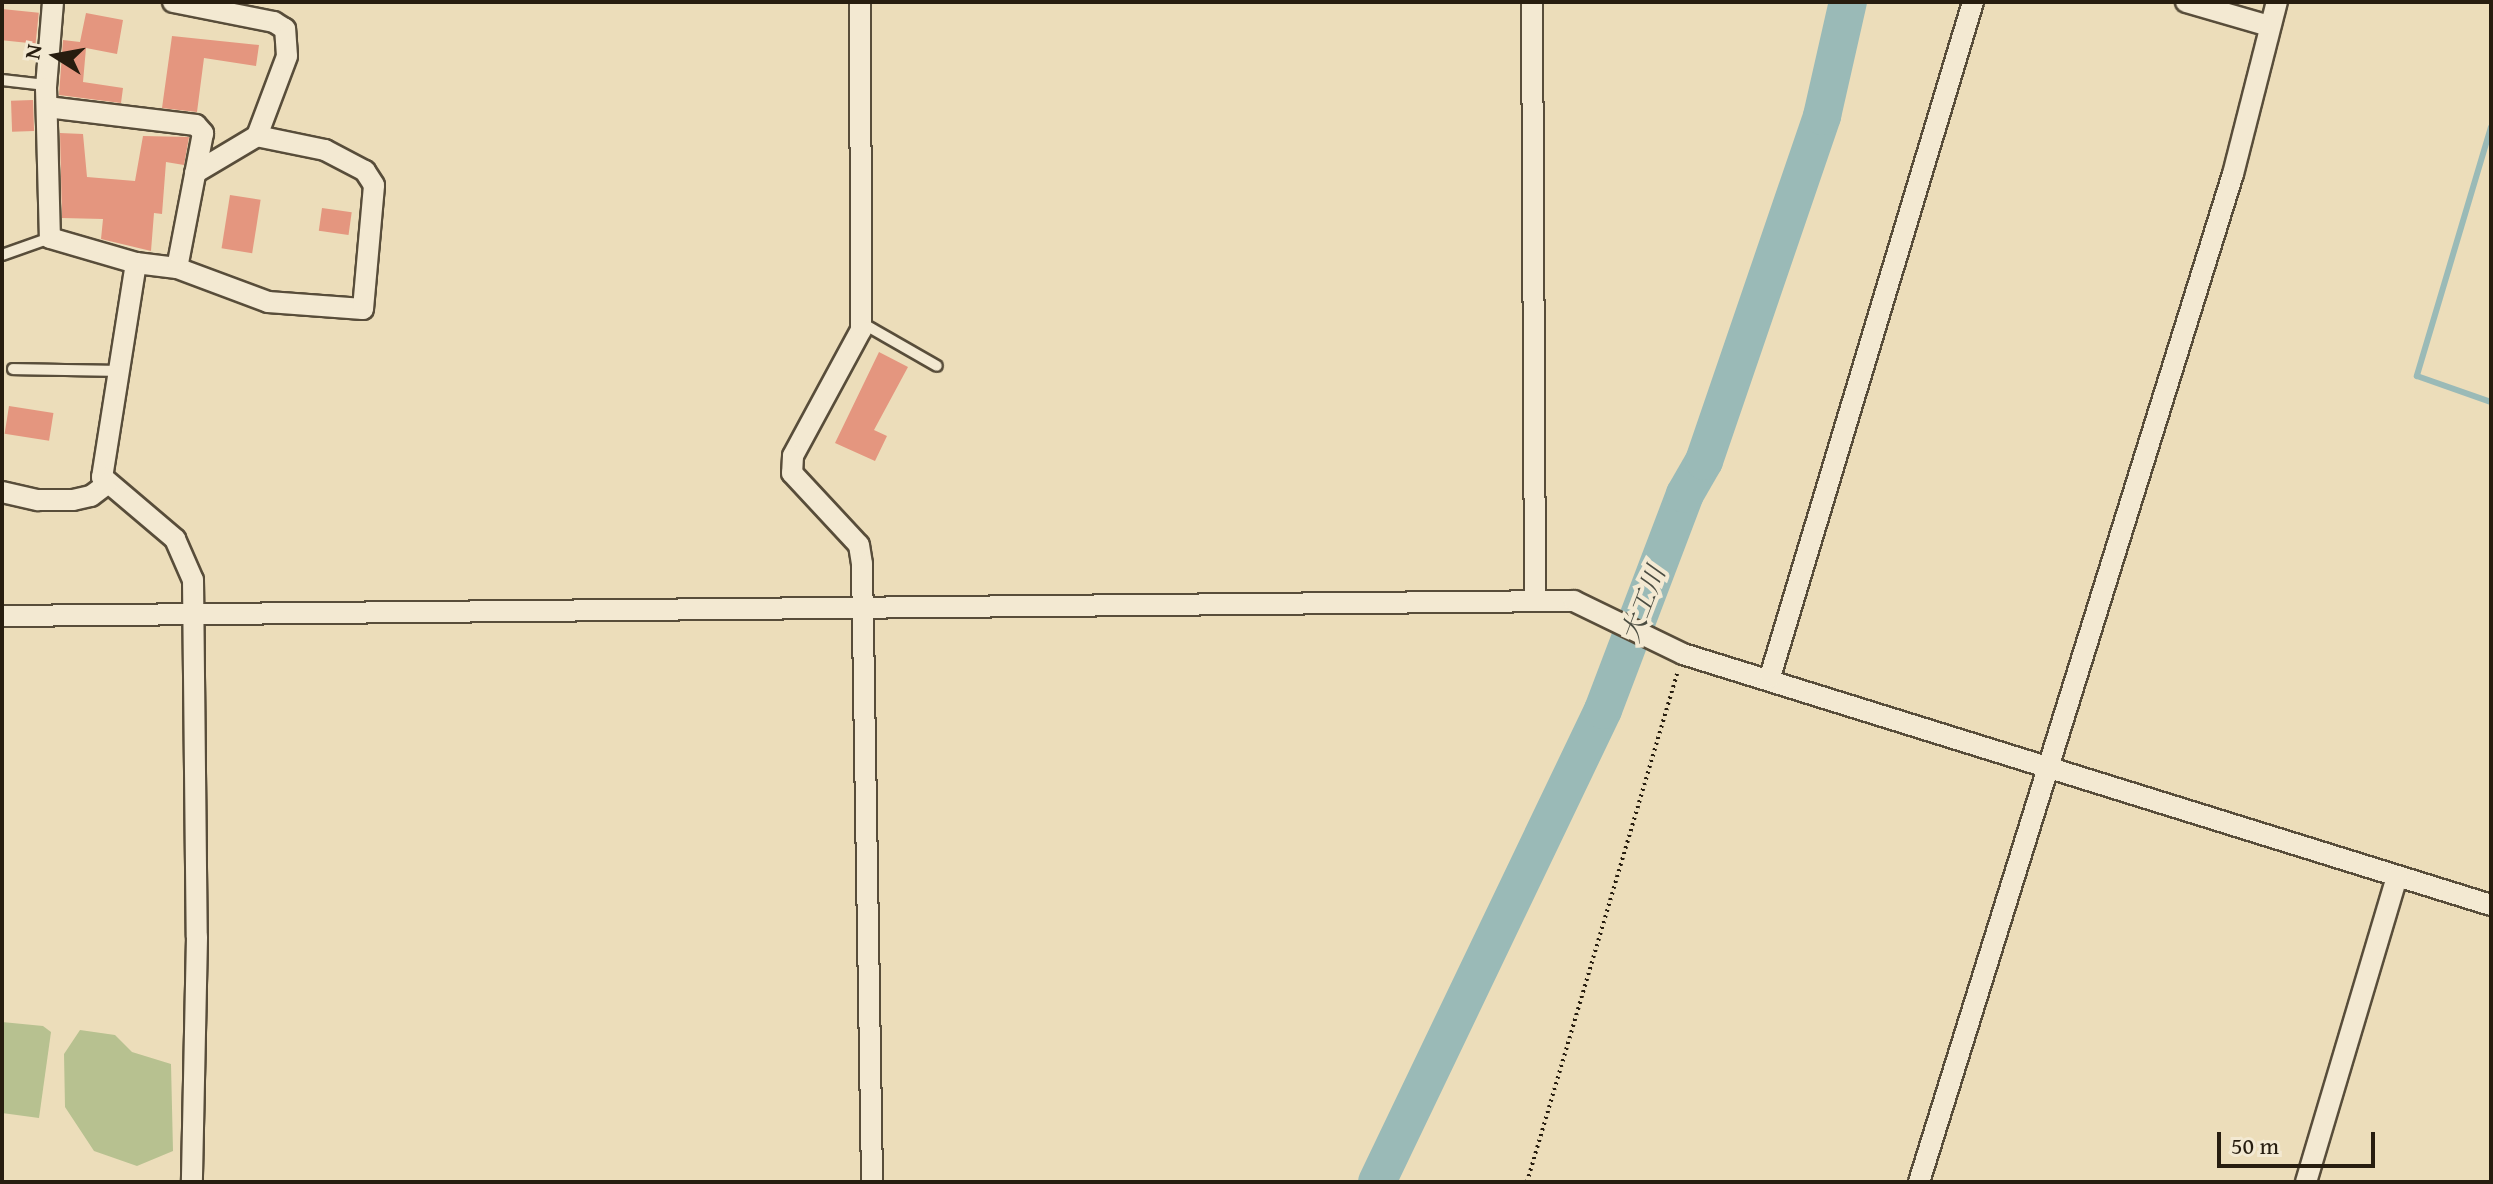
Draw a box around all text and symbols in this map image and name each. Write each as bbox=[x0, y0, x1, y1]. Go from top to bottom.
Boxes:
north arrow bbox=[16, 16, 96, 96]
text: N bbox=[15, 41, 50, 62]
water label: 大工川 bbox=[1614, 562, 1672, 646]
scale bar bbox=[2221, 1116, 2379, 1166]
text: 50 m bbox=[2231, 1128, 2279, 1163]

